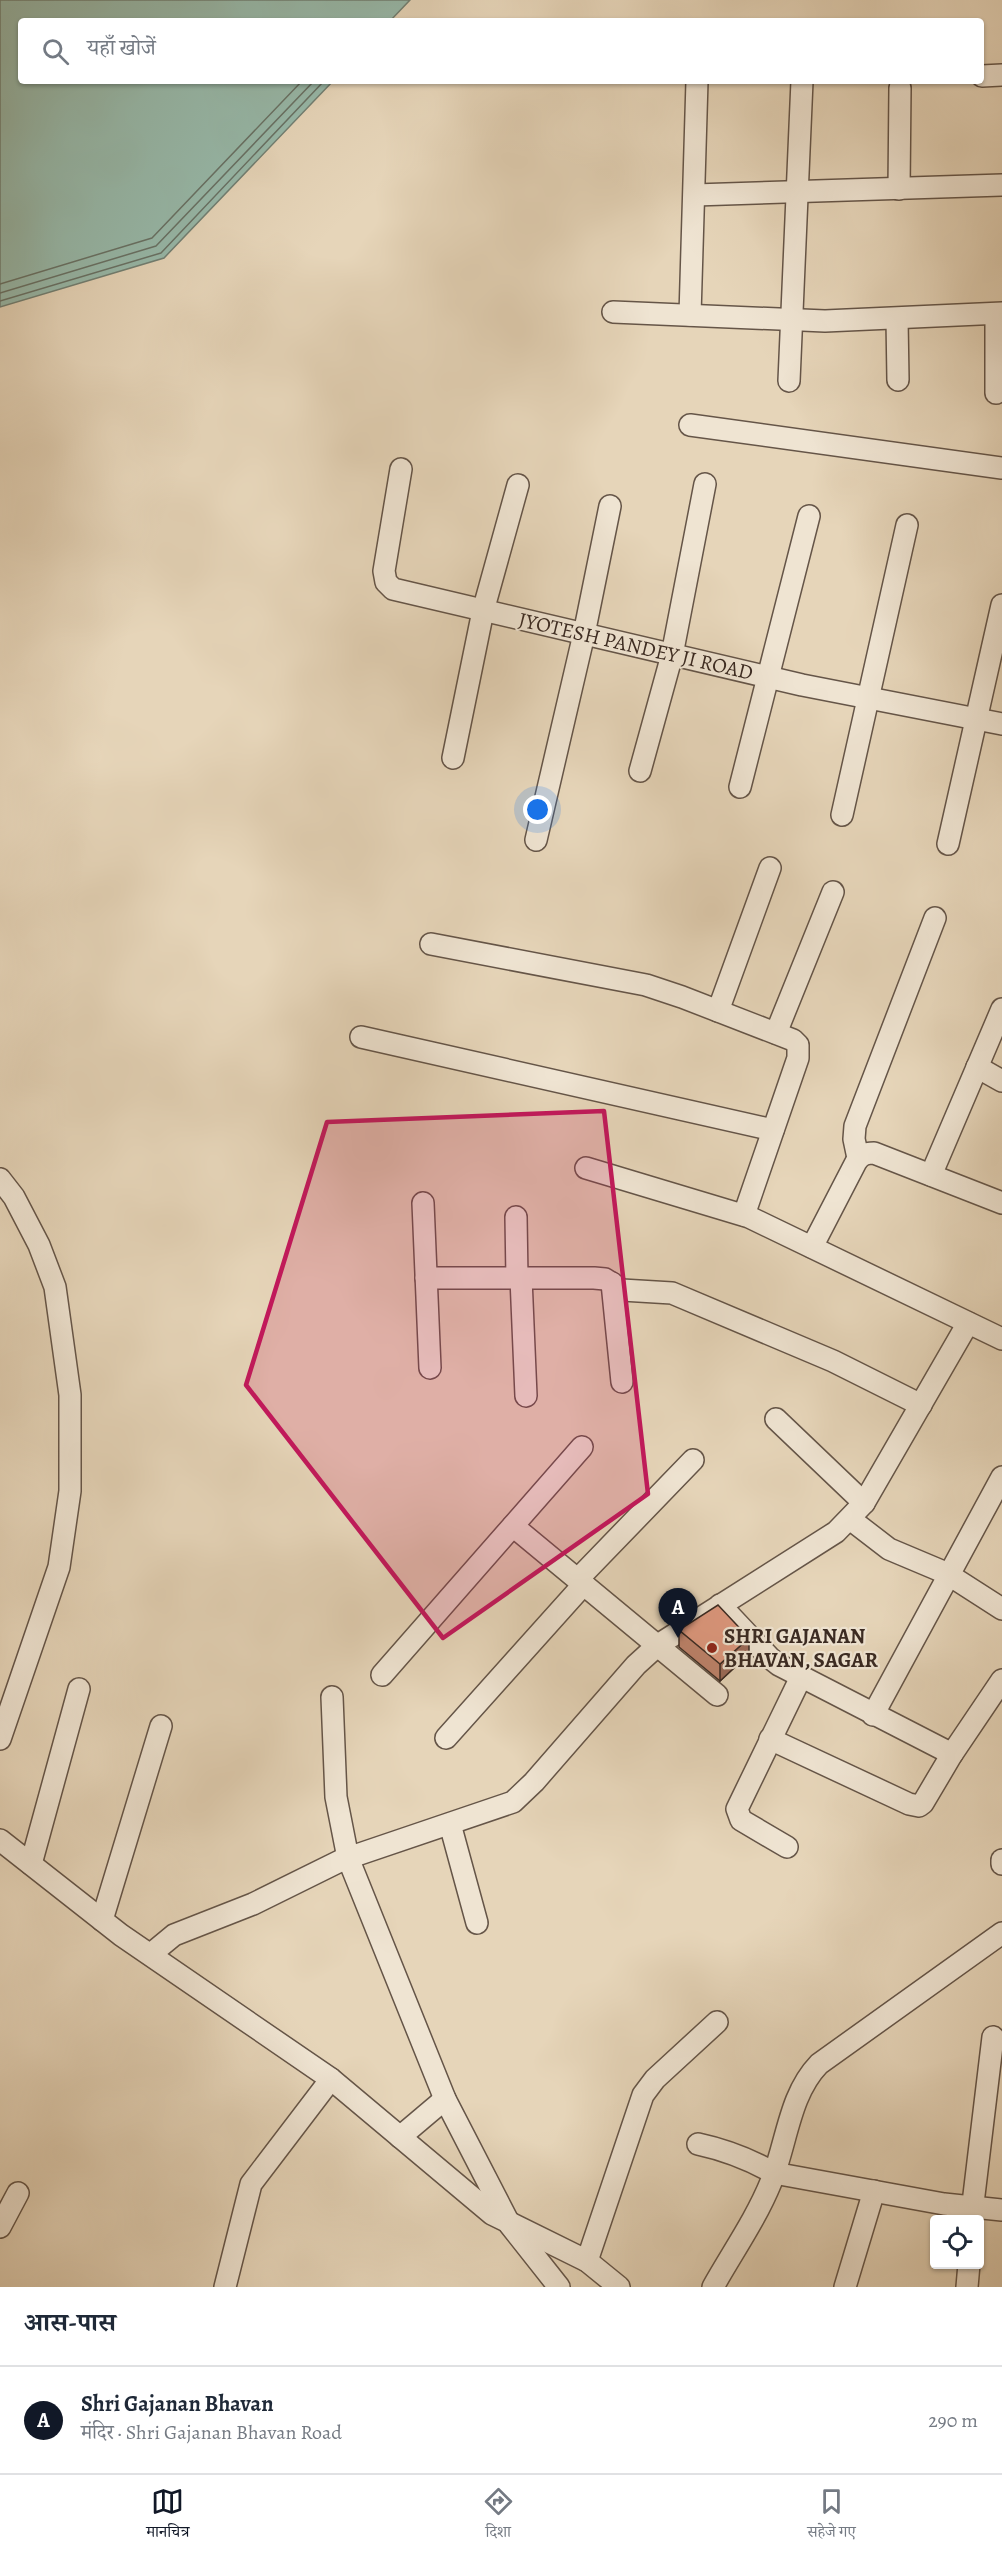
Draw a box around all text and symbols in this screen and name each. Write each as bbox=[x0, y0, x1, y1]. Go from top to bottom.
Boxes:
search box bbox=[18, 18, 984, 84]
text: यहाँ खोजें bbox=[87, 33, 156, 63]
icon: search bbox=[39, 35, 72, 68]
street label: JYOTESH PANDEY JI ROAD bbox=[516, 605, 756, 687]
your location bbox=[523, 795, 552, 824]
pin: A bbox=[658, 1588, 698, 1638]
place label: SHRI GAJANAN BHAVAN, SAGAR bbox=[724, 1622, 878, 1674]
marker: SHRI GAJANAN BHAVAN, SAGAR bbox=[705, 1641, 719, 1655]
map controls bbox=[930, 2215, 984, 2269]
button: locate bbox=[930, 2215, 984, 2269]
text: आस-पास bbox=[24, 2305, 116, 2340]
text: Shri Gajanan Bhavan bbox=[81, 2389, 274, 2419]
text: A bbox=[37, 2407, 50, 2434]
text: 290 m bbox=[928, 2407, 978, 2434]
text: मंदिर · Shri Gajanan Bhavan Road bbox=[81, 2419, 342, 2446]
tab: मानचित्र bbox=[146, 2485, 190, 2547]
tab: दिशा bbox=[482, 2485, 515, 2547]
tab: सहेजे गए bbox=[807, 2485, 856, 2547]

